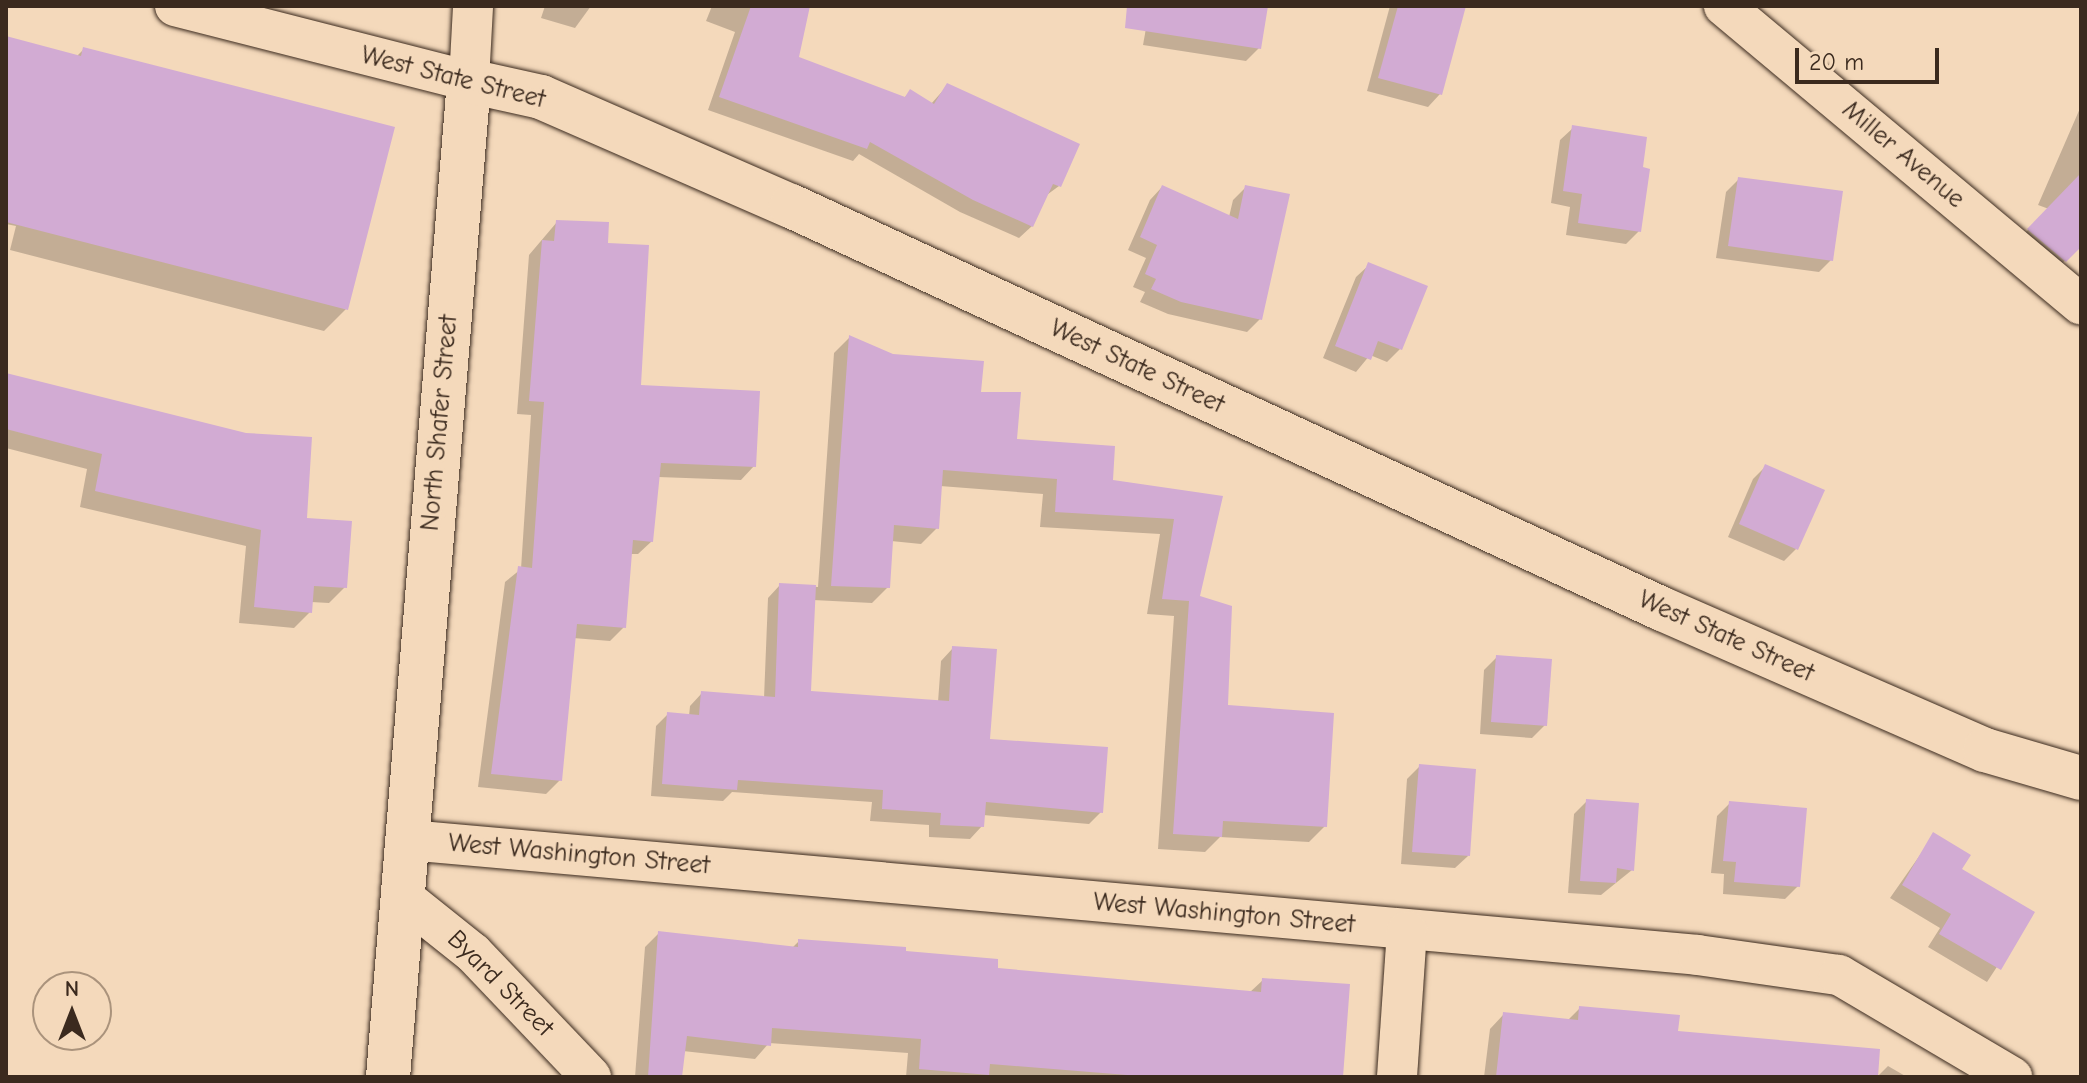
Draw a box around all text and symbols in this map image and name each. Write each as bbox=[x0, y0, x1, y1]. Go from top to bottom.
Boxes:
scale bar bbox=[1799, 32, 1943, 82]
street label: West State Street bbox=[358, 40, 548, 116]
text: 20 m bbox=[1809, 48, 1864, 76]
street label: Miller Avenue bbox=[1835, 95, 1971, 215]
street label: West State Street bbox=[1045, 313, 1229, 421]
street label: North Shafer Street bbox=[415, 314, 465, 532]
street label: West State Street bbox=[1633, 584, 1819, 690]
street label: West Washington Street bbox=[447, 828, 711, 882]
street label: West Washington Street bbox=[1092, 887, 1356, 941]
street label: Byard Street bbox=[440, 924, 560, 1044]
north arrow bbox=[32, 971, 112, 1051]
text: N bbox=[65, 976, 79, 1002]

